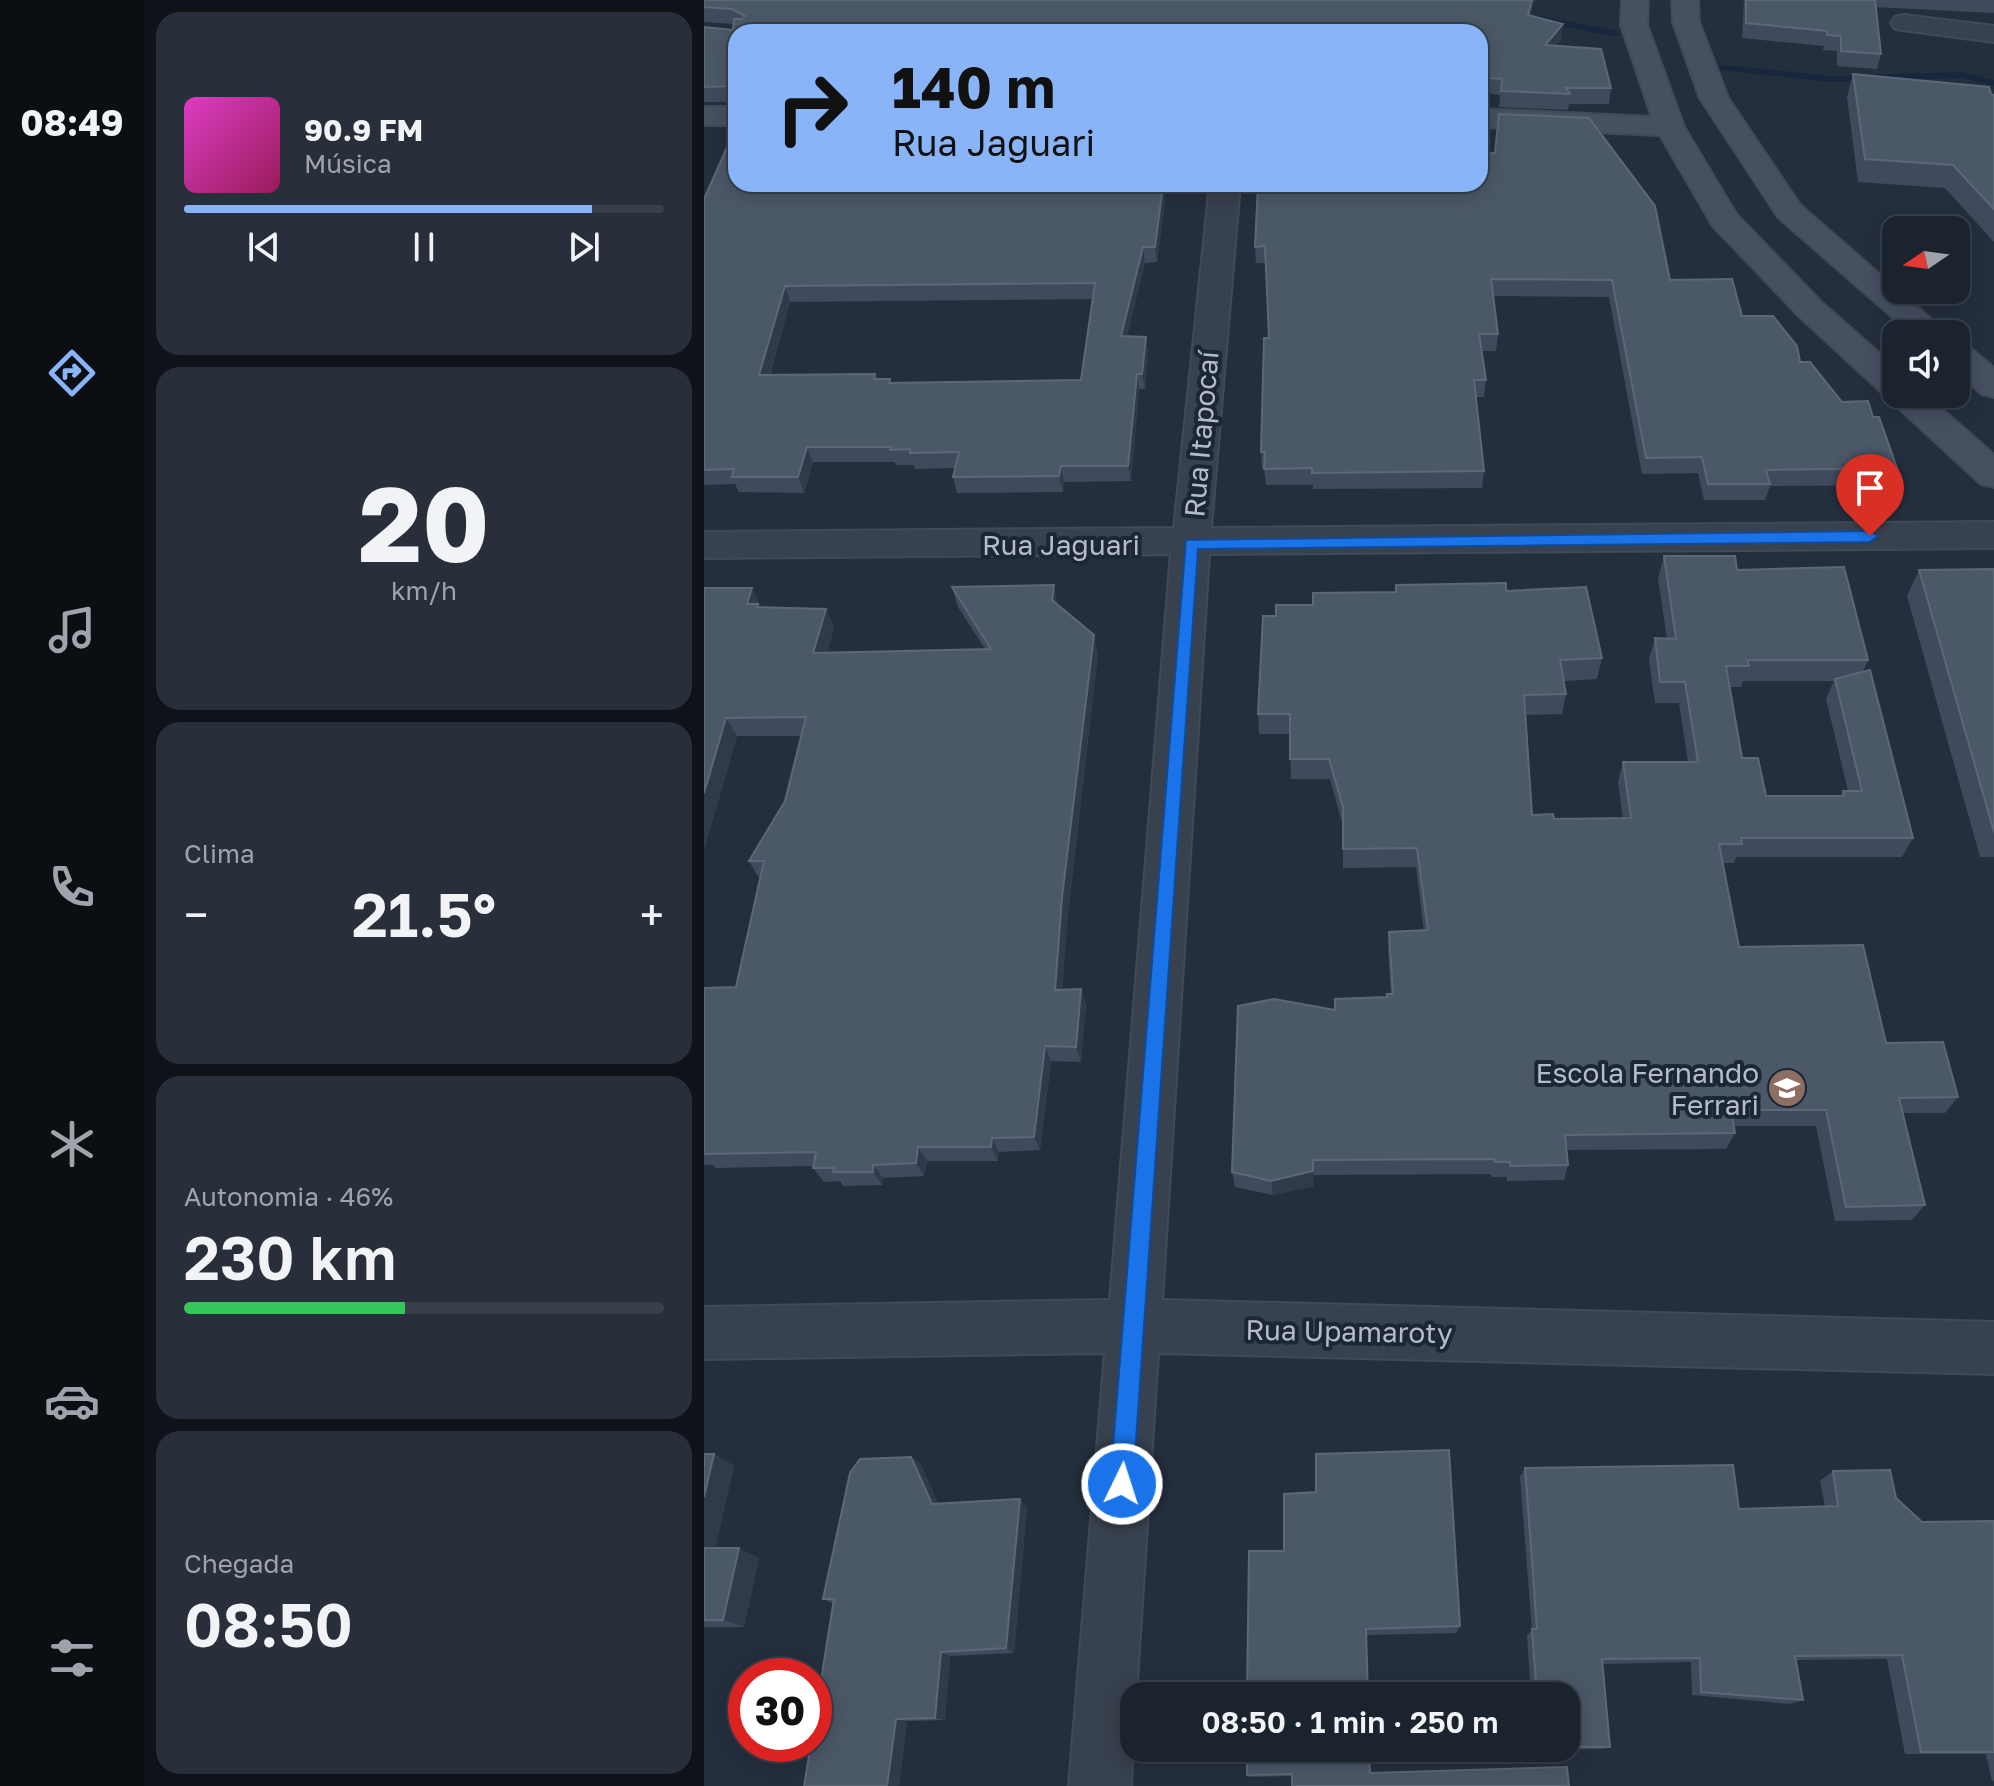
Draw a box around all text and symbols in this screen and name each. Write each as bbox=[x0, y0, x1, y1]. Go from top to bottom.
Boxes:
text: 140 m bbox=[892, 53, 1055, 120]
icon: right bbox=[760, 56, 864, 160]
text: 08:49 bbox=[20, 101, 124, 144]
text: 90.9 FM bbox=[304, 112, 423, 148]
text: Rua Jaguari bbox=[892, 121, 1095, 164]
text: Música bbox=[304, 148, 392, 179]
north arrow bbox=[1882, 216, 1970, 304]
map controls bbox=[1882, 216, 1970, 408]
icon: previous bbox=[242, 225, 286, 269]
icon: pause bbox=[402, 225, 446, 269]
icon: next bbox=[562, 225, 606, 269]
button: sound bbox=[1882, 320, 1970, 408]
icon: directions bbox=[44, 345, 100, 401]
street label: Rua Itapocaí bbox=[1177, 348, 1225, 518]
pin bbox=[1836, 454, 1904, 536]
text: 20 bbox=[358, 460, 490, 585]
icon: arrive bbox=[1848, 466, 1892, 510]
street label: Rua Jaguari bbox=[982, 528, 1140, 561]
text: km/h bbox=[391, 575, 457, 606]
icon: music bbox=[44, 602, 100, 658]
text: Clima bbox=[184, 838, 255, 869]
icon: phone bbox=[44, 859, 100, 915]
text: 21.5° bbox=[352, 878, 496, 950]
text: − bbox=[184, 888, 208, 941]
text: + bbox=[640, 888, 664, 941]
place label: Escola Fernando Ferrari bbox=[1535, 1056, 1759, 1121]
school or university icon: Escola Fernando Ferrari bbox=[1766, 1067, 1808, 1109]
icon: climate bbox=[44, 1116, 100, 1172]
text: Autonomia · 46% bbox=[184, 1181, 393, 1212]
text: 230 km bbox=[184, 1221, 397, 1293]
street label: Rua Upamaroty bbox=[1245, 1313, 1453, 1349]
icon: car bbox=[44, 1373, 100, 1429]
position arrow bbox=[1080, 1442, 1164, 1526]
text: Chegada bbox=[184, 1548, 294, 1579]
text: 08:50 bbox=[184, 1588, 353, 1660]
icon: filters bbox=[44, 1630, 100, 1686]
speed limit sign: 30 bbox=[728, 1658, 832, 1762]
text: 08:50 · 1 min · 250 m bbox=[1201, 1704, 1499, 1740]

